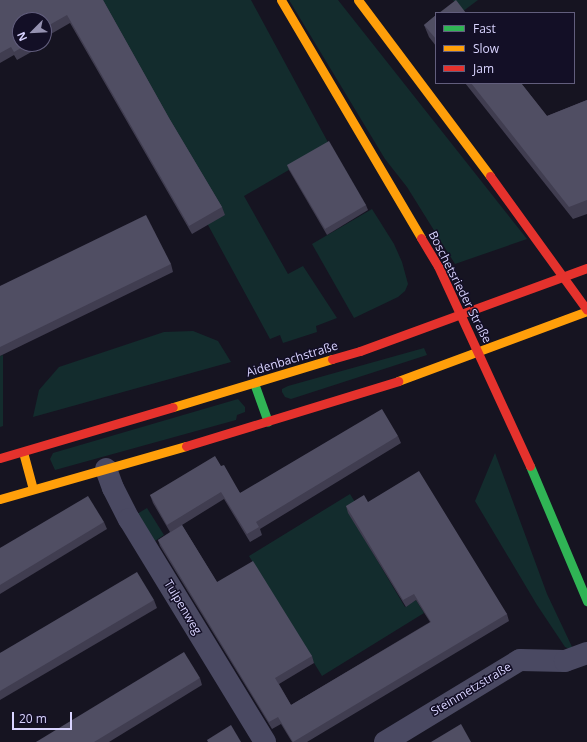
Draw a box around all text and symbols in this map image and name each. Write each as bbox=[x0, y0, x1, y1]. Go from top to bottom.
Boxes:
north arrow bbox=[12, 12, 52, 52]
legend bbox=[435, 12, 575, 84]
text: Fast bbox=[473, 20, 496, 37]
text: N bbox=[13, 30, 30, 44]
text: Slow bbox=[473, 40, 499, 57]
text: Jam bbox=[473, 60, 494, 77]
street label: Boschetsrieder Straße bbox=[425, 229, 495, 345]
street label: Aidenbachstraße bbox=[244, 338, 340, 380]
street label: Tulpenweg bbox=[161, 577, 205, 637]
street label: Steinmetzstraße bbox=[428, 659, 514, 719]
scale bar bbox=[14, 704, 74, 730]
text: 20 m bbox=[19, 710, 47, 727]

